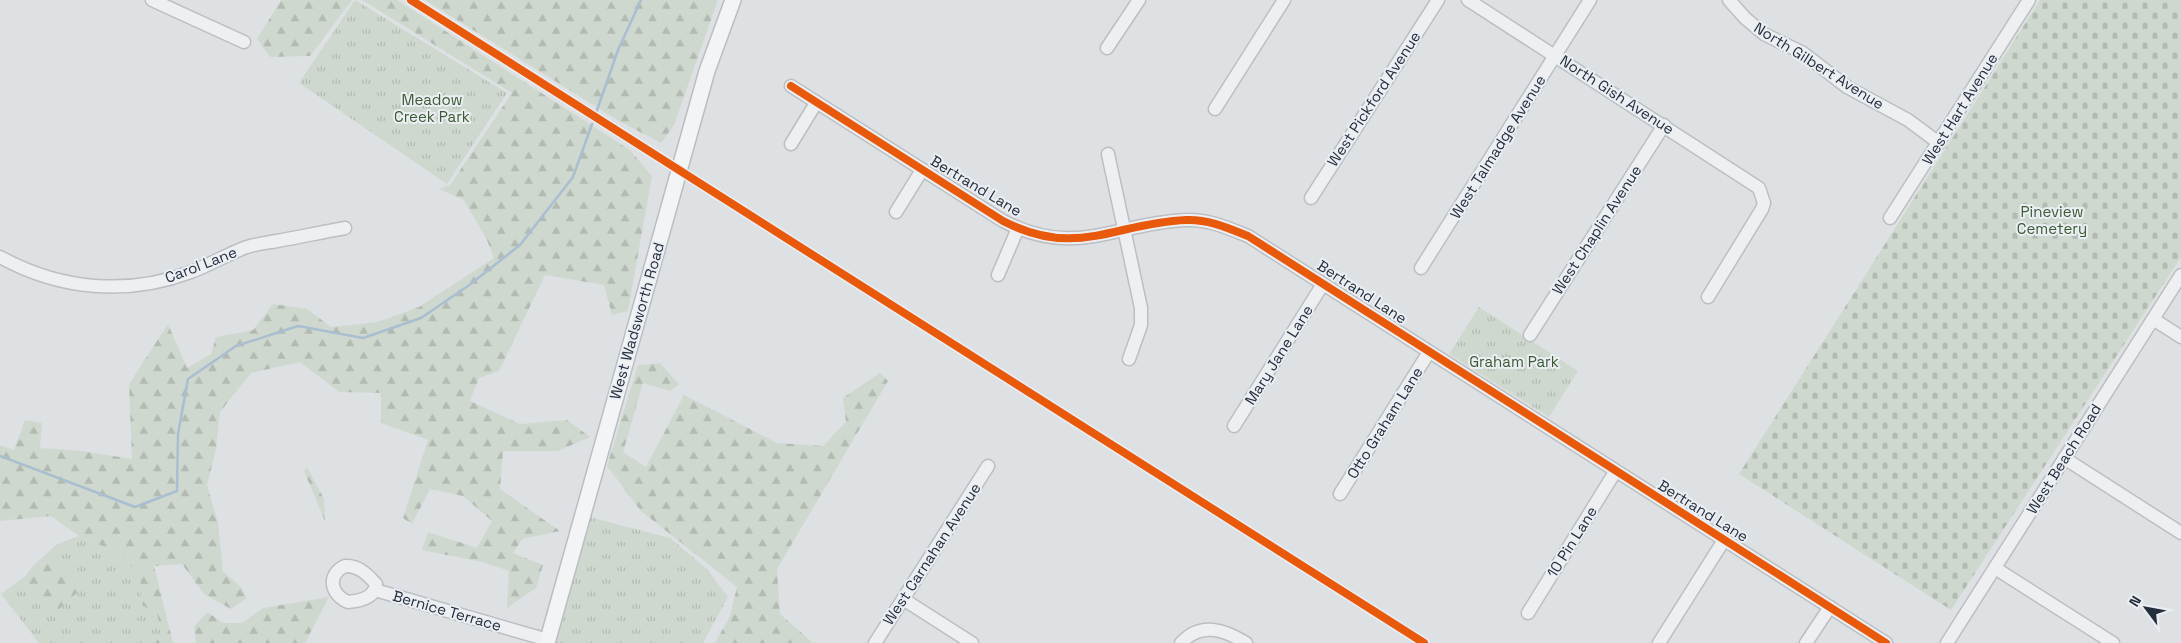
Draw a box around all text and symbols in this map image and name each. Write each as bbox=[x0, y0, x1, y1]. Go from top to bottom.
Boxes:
street label: North Gilbert Avenue bbox=[1751, 18, 1888, 113]
street label: West Pickford Avenue bbox=[1323, 28, 1424, 170]
street label: West Hart Avenue bbox=[1918, 49, 2002, 168]
street label: North Gish Avenue bbox=[1557, 51, 1678, 139]
street label: West Talmadge Avenue bbox=[1446, 71, 1550, 222]
park label: Meadow Creek Park bbox=[394, 90, 470, 126]
street label: Bertrand Lane bbox=[927, 151, 1025, 220]
street label: West Chaplin Avenue bbox=[1548, 161, 1646, 298]
park label: Pineview Cemetery bbox=[2017, 202, 2087, 238]
street label: West Wadsworth Road bbox=[605, 240, 668, 402]
street label: Carol Lane bbox=[162, 242, 239, 287]
street label: Bertrand Lane bbox=[1314, 256, 1411, 328]
street label: Mary Jane Lane bbox=[1240, 301, 1317, 408]
park label: Graham Park bbox=[1469, 352, 1559, 371]
street label: Otto Graham Lane bbox=[1343, 363, 1427, 482]
street label: West Beach Road bbox=[2022, 400, 2105, 517]
street label: Bertrand Lane bbox=[1655, 475, 1752, 546]
street label: West Carnahan Avenue bbox=[878, 479, 985, 628]
street label: 10 Pin Lane bbox=[1542, 503, 1601, 581]
north arrow bbox=[2121, 583, 2171, 633]
street label: Bernice Terrace bbox=[391, 586, 504, 635]
text: N bbox=[2125, 592, 2145, 610]

